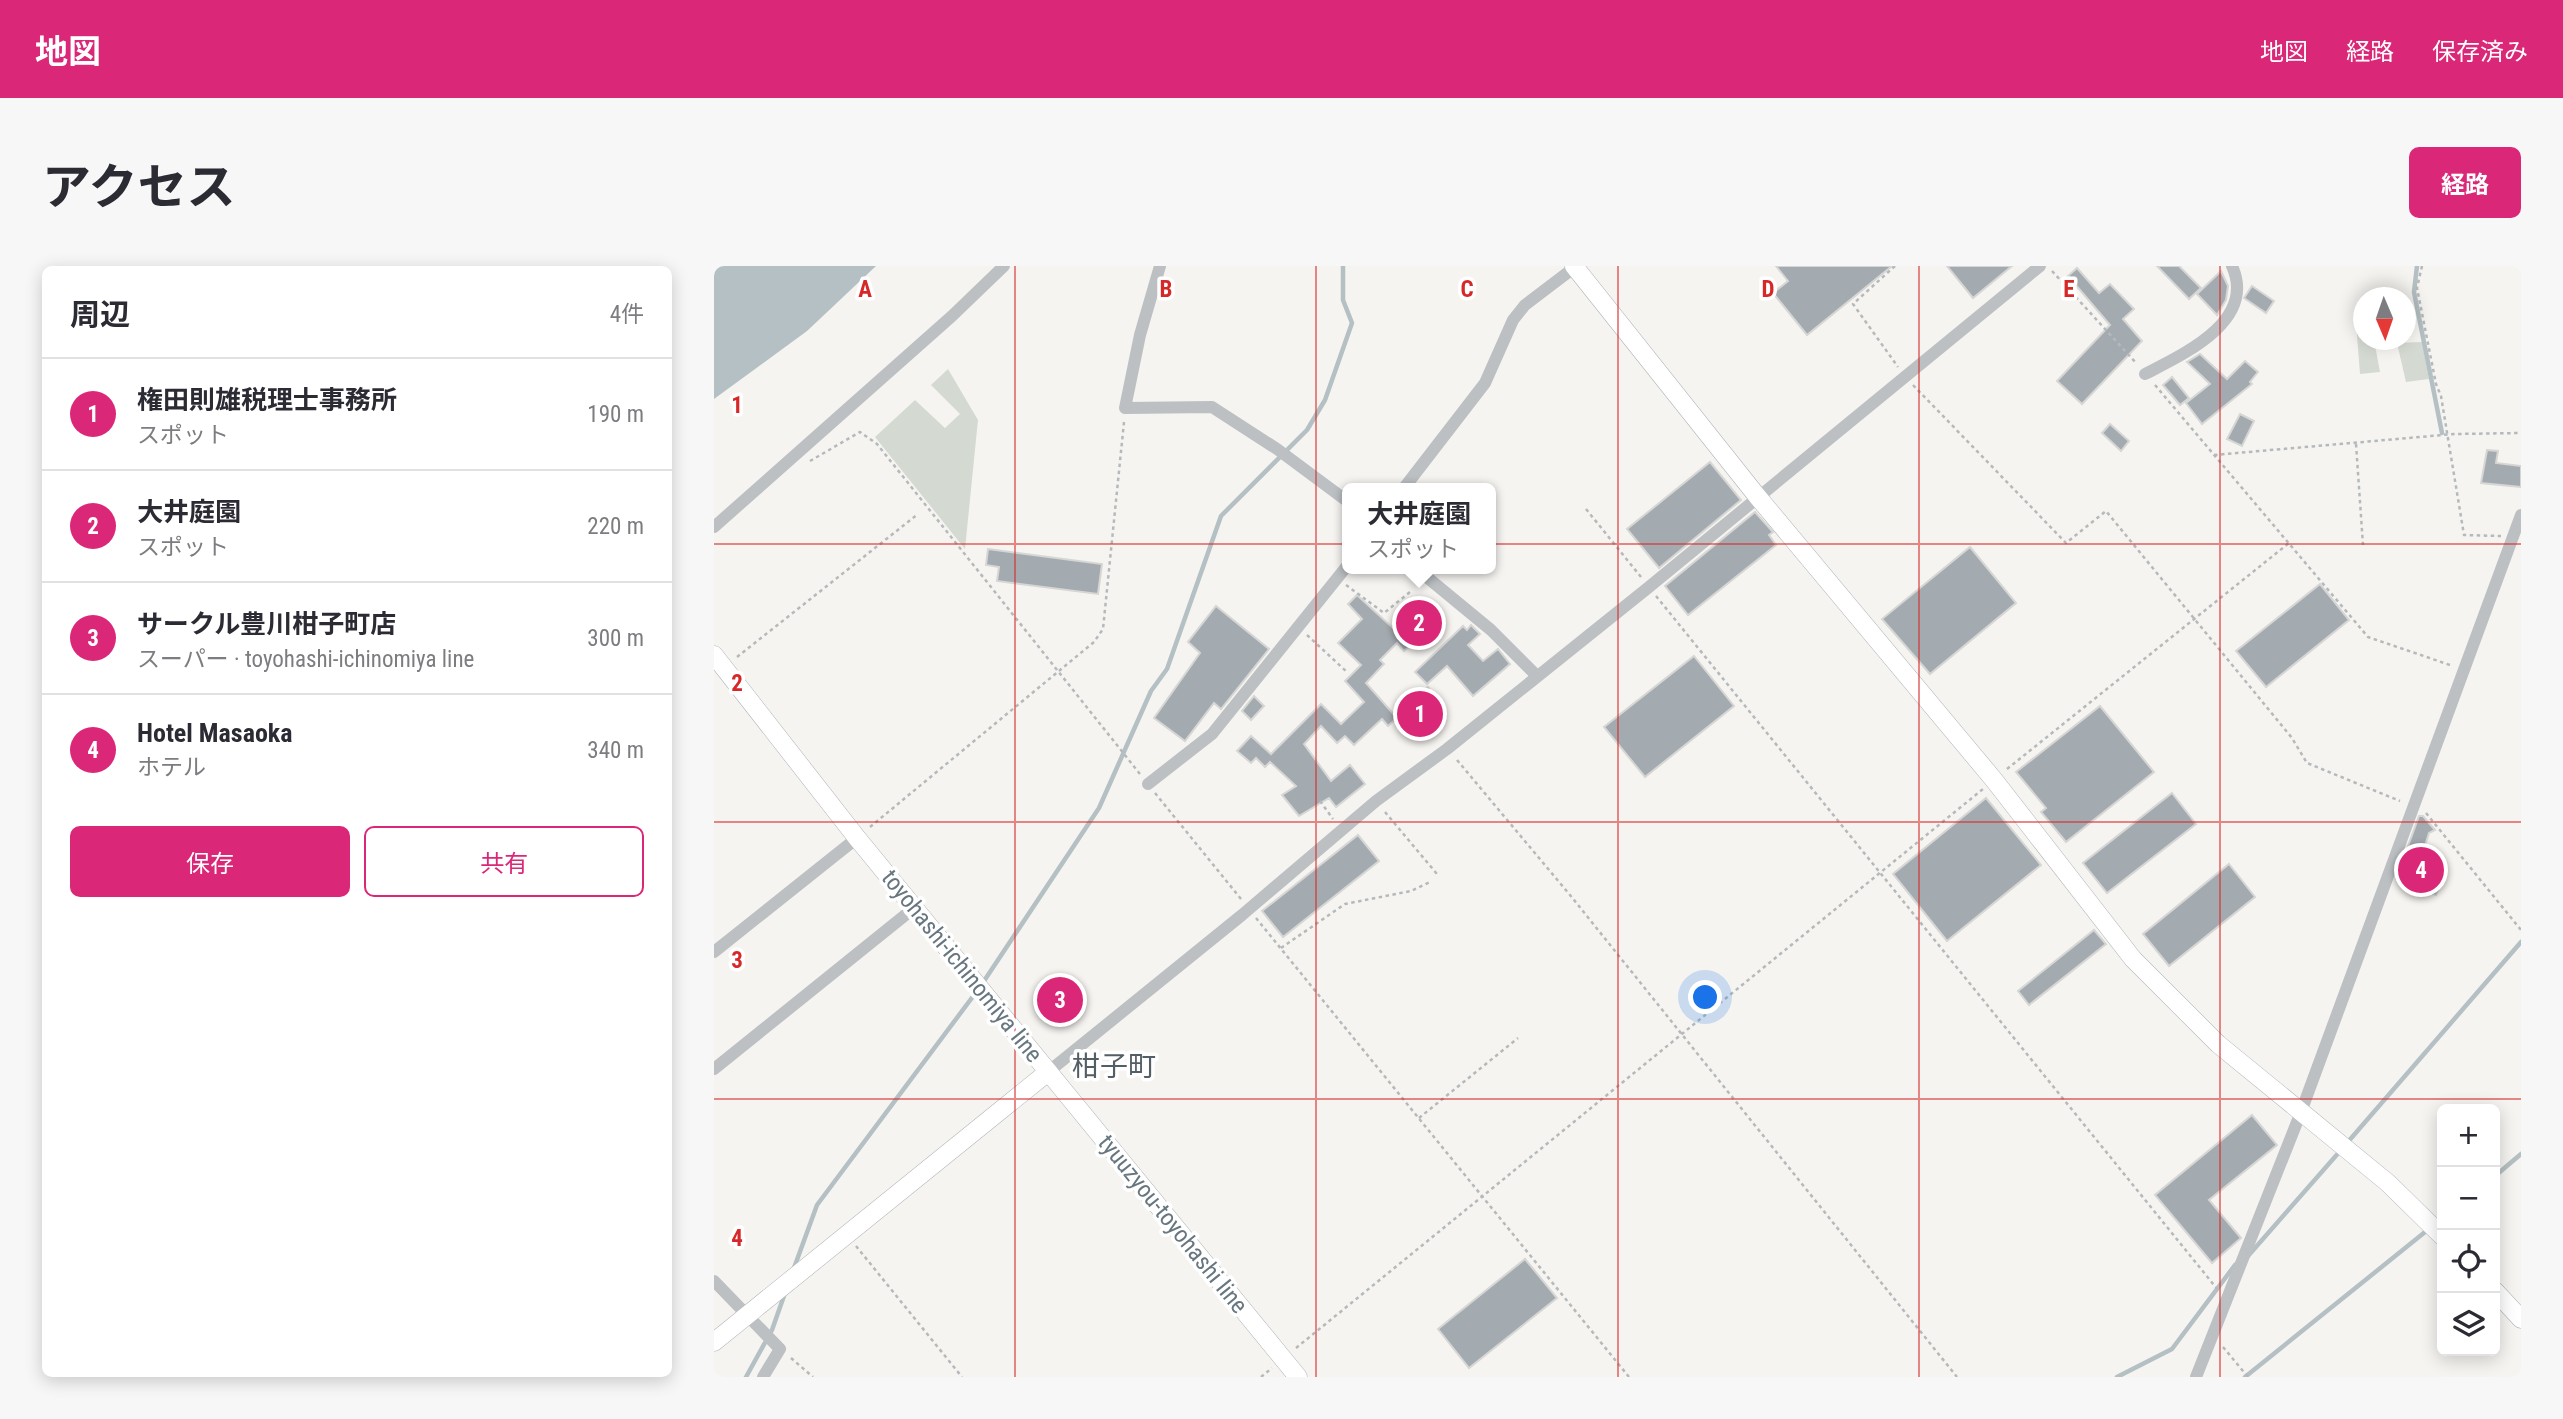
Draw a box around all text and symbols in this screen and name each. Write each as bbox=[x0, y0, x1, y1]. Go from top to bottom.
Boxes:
text: 地図 bbox=[35, 32, 101, 71]
text: 地図 bbox=[2260, 38, 2308, 66]
text: 経路 bbox=[2346, 38, 2394, 66]
text: 保存済み bbox=[2432, 38, 2528, 66]
button: 経路 bbox=[2409, 147, 2521, 218]
text: アクセス bbox=[42, 159, 236, 216]
text: A bbox=[858, 276, 872, 303]
text: B bbox=[1160, 276, 1172, 303]
text: C bbox=[1460, 276, 1474, 303]
text: D bbox=[1762, 276, 1775, 303]
text: E bbox=[2063, 276, 2075, 303]
north arrow bbox=[2353, 287, 2416, 350]
text: 周辺 bbox=[70, 297, 130, 332]
text: 4件 bbox=[610, 301, 644, 328]
text: 権田則雄税理士事務所 bbox=[137, 385, 397, 415]
text: 1 bbox=[731, 392, 743, 419]
text: 1 bbox=[87, 401, 99, 428]
text: 190 m bbox=[587, 401, 644, 428]
text: スポット bbox=[137, 422, 229, 449]
popup bbox=[1342, 483, 1496, 574]
text: 大井庭園 bbox=[137, 497, 241, 527]
text: 大井庭園 bbox=[1367, 499, 1471, 529]
text: 2 bbox=[87, 513, 99, 540]
text: 220 m bbox=[587, 513, 644, 540]
text: スポット bbox=[137, 534, 229, 561]
text: スポット bbox=[1367, 536, 1459, 563]
pin: 2 bbox=[1396, 597, 1442, 649]
text: サークル豊川柑子町店 bbox=[137, 609, 396, 639]
text: 3 bbox=[87, 625, 99, 652]
text: 300 m bbox=[587, 625, 644, 652]
text: スーパー · toyohashi-ichinomiya line bbox=[137, 646, 474, 673]
text: 2 bbox=[731, 670, 743, 697]
pin: 1 bbox=[1397, 688, 1443, 740]
text: Hotel Masaoka bbox=[137, 718, 293, 748]
text: 4 bbox=[87, 737, 99, 764]
text: 340 m bbox=[587, 737, 644, 764]
text: ホテル bbox=[137, 754, 206, 781]
button: 保存 bbox=[70, 826, 350, 897]
button: 共有 bbox=[364, 826, 644, 897]
pin: 4 bbox=[2398, 844, 2444, 896]
street label: toyohashi-ichinomiya line bbox=[876, 864, 1048, 1068]
text: 3 bbox=[731, 947, 743, 974]
pin: 3 bbox=[1037, 974, 1083, 1026]
your location bbox=[1688, 980, 1722, 1014]
district label: 柑子町 bbox=[1072, 1050, 1156, 1083]
map controls bbox=[2437, 1104, 2500, 1356]
button: + bbox=[2437, 1104, 2500, 1167]
street label: tyuuzyou-toyohashi line bbox=[1092, 1129, 1254, 1319]
button: − bbox=[2437, 1167, 2500, 1230]
text: 4 bbox=[731, 1225, 743, 1252]
button: locate bbox=[2437, 1230, 2500, 1293]
button: layers bbox=[2437, 1293, 2500, 1356]

